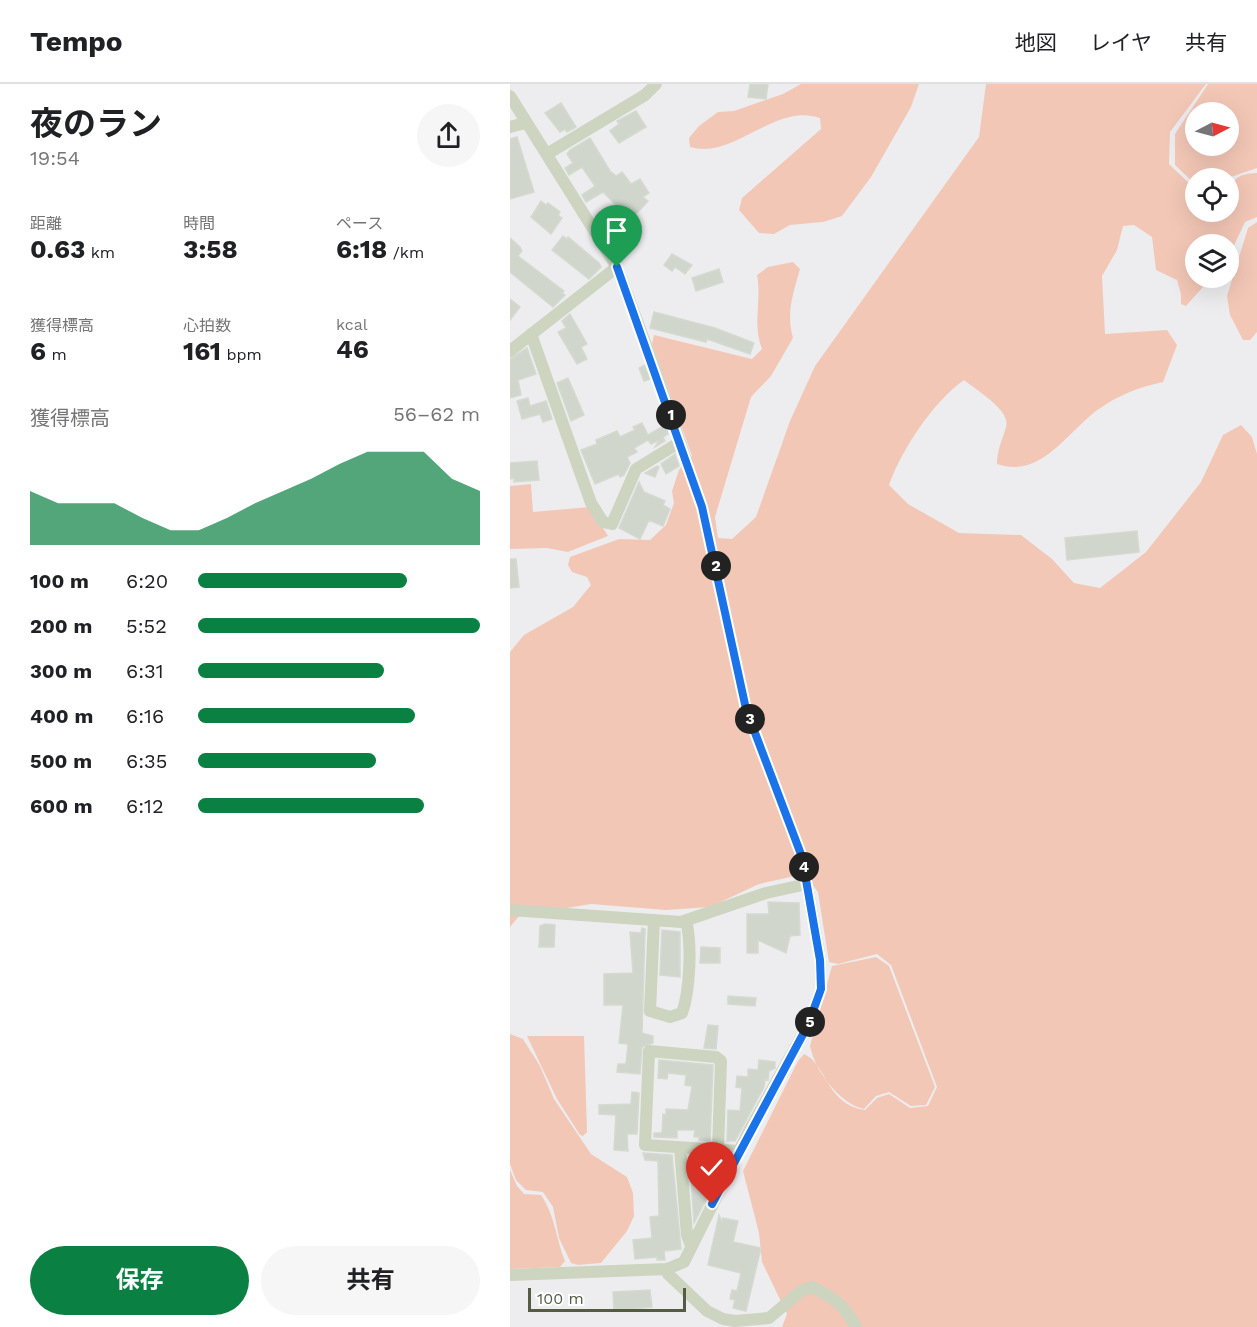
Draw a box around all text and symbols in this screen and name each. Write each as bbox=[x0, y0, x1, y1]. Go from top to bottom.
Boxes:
text: Tempo bbox=[30, 25, 123, 58]
text: 地図 bbox=[1015, 30, 1057, 55]
text: レイヤ bbox=[1090, 30, 1152, 55]
text: 共有 bbox=[1185, 30, 1227, 55]
north arrow bbox=[1185, 102, 1239, 156]
map controls bbox=[1185, 102, 1239, 288]
text: 夜のラン bbox=[30, 104, 162, 143]
button: share bbox=[417, 104, 480, 167]
text: 19:54 bbox=[30, 146, 80, 170]
button: locate bbox=[1185, 168, 1239, 222]
pin bbox=[591, 205, 642, 267]
text: 距離 bbox=[30, 214, 62, 233]
text: 時間 bbox=[183, 214, 215, 233]
text: ペース bbox=[336, 214, 383, 233]
icon: arrive bbox=[600, 214, 633, 247]
text: 0.63 bbox=[30, 234, 85, 264]
text: 3:58 bbox=[183, 234, 238, 264]
text: 6:18 bbox=[336, 234, 387, 264]
button: layers bbox=[1185, 234, 1239, 288]
text: km bbox=[85, 243, 115, 262]
text: /km bbox=[387, 243, 424, 262]
text: kcal bbox=[336, 315, 368, 334]
text: 獲得標高 bbox=[30, 316, 94, 335]
text: 心拍数 bbox=[183, 316, 231, 335]
text: 46 bbox=[336, 334, 369, 364]
text: 6 bbox=[30, 336, 46, 366]
text: 161 bbox=[183, 336, 221, 366]
text: m bbox=[46, 345, 67, 364]
text: bpm bbox=[221, 345, 262, 364]
pin: 1 bbox=[656, 400, 686, 430]
text: 56–62 m bbox=[393, 402, 480, 426]
text: 1 bbox=[668, 405, 674, 424]
text: 獲得標高 bbox=[30, 406, 110, 430]
pin: 2 bbox=[701, 551, 731, 581]
text: 2 bbox=[711, 556, 721, 575]
text: 100 m bbox=[30, 569, 89, 593]
text: 6:20 bbox=[126, 569, 168, 593]
text: 200 m bbox=[30, 614, 92, 638]
text: 5:52 bbox=[126, 614, 167, 638]
text: 300 m bbox=[30, 659, 92, 683]
text: 6:31 bbox=[126, 659, 164, 683]
text: 400 m bbox=[30, 704, 93, 728]
text: 6:16 bbox=[126, 704, 164, 728]
pin: 3 bbox=[735, 704, 765, 734]
text: 3 bbox=[745, 709, 755, 728]
text: 500 m bbox=[30, 749, 92, 773]
text: 6:35 bbox=[126, 749, 167, 773]
text: 600 m bbox=[30, 794, 93, 818]
text: 6:12 bbox=[126, 794, 164, 818]
pin: 4 bbox=[789, 852, 819, 882]
text: 4 bbox=[799, 857, 809, 876]
pin: 5 bbox=[795, 1007, 825, 1037]
text: 5 bbox=[805, 1012, 815, 1031]
pin bbox=[686, 1142, 737, 1204]
icon: check bbox=[695, 1151, 728, 1184]
button: 保存 bbox=[30, 1246, 249, 1315]
button: 共有 bbox=[261, 1246, 480, 1315]
scale bar bbox=[528, 1285, 686, 1312]
text: 100 m bbox=[537, 1289, 584, 1308]

